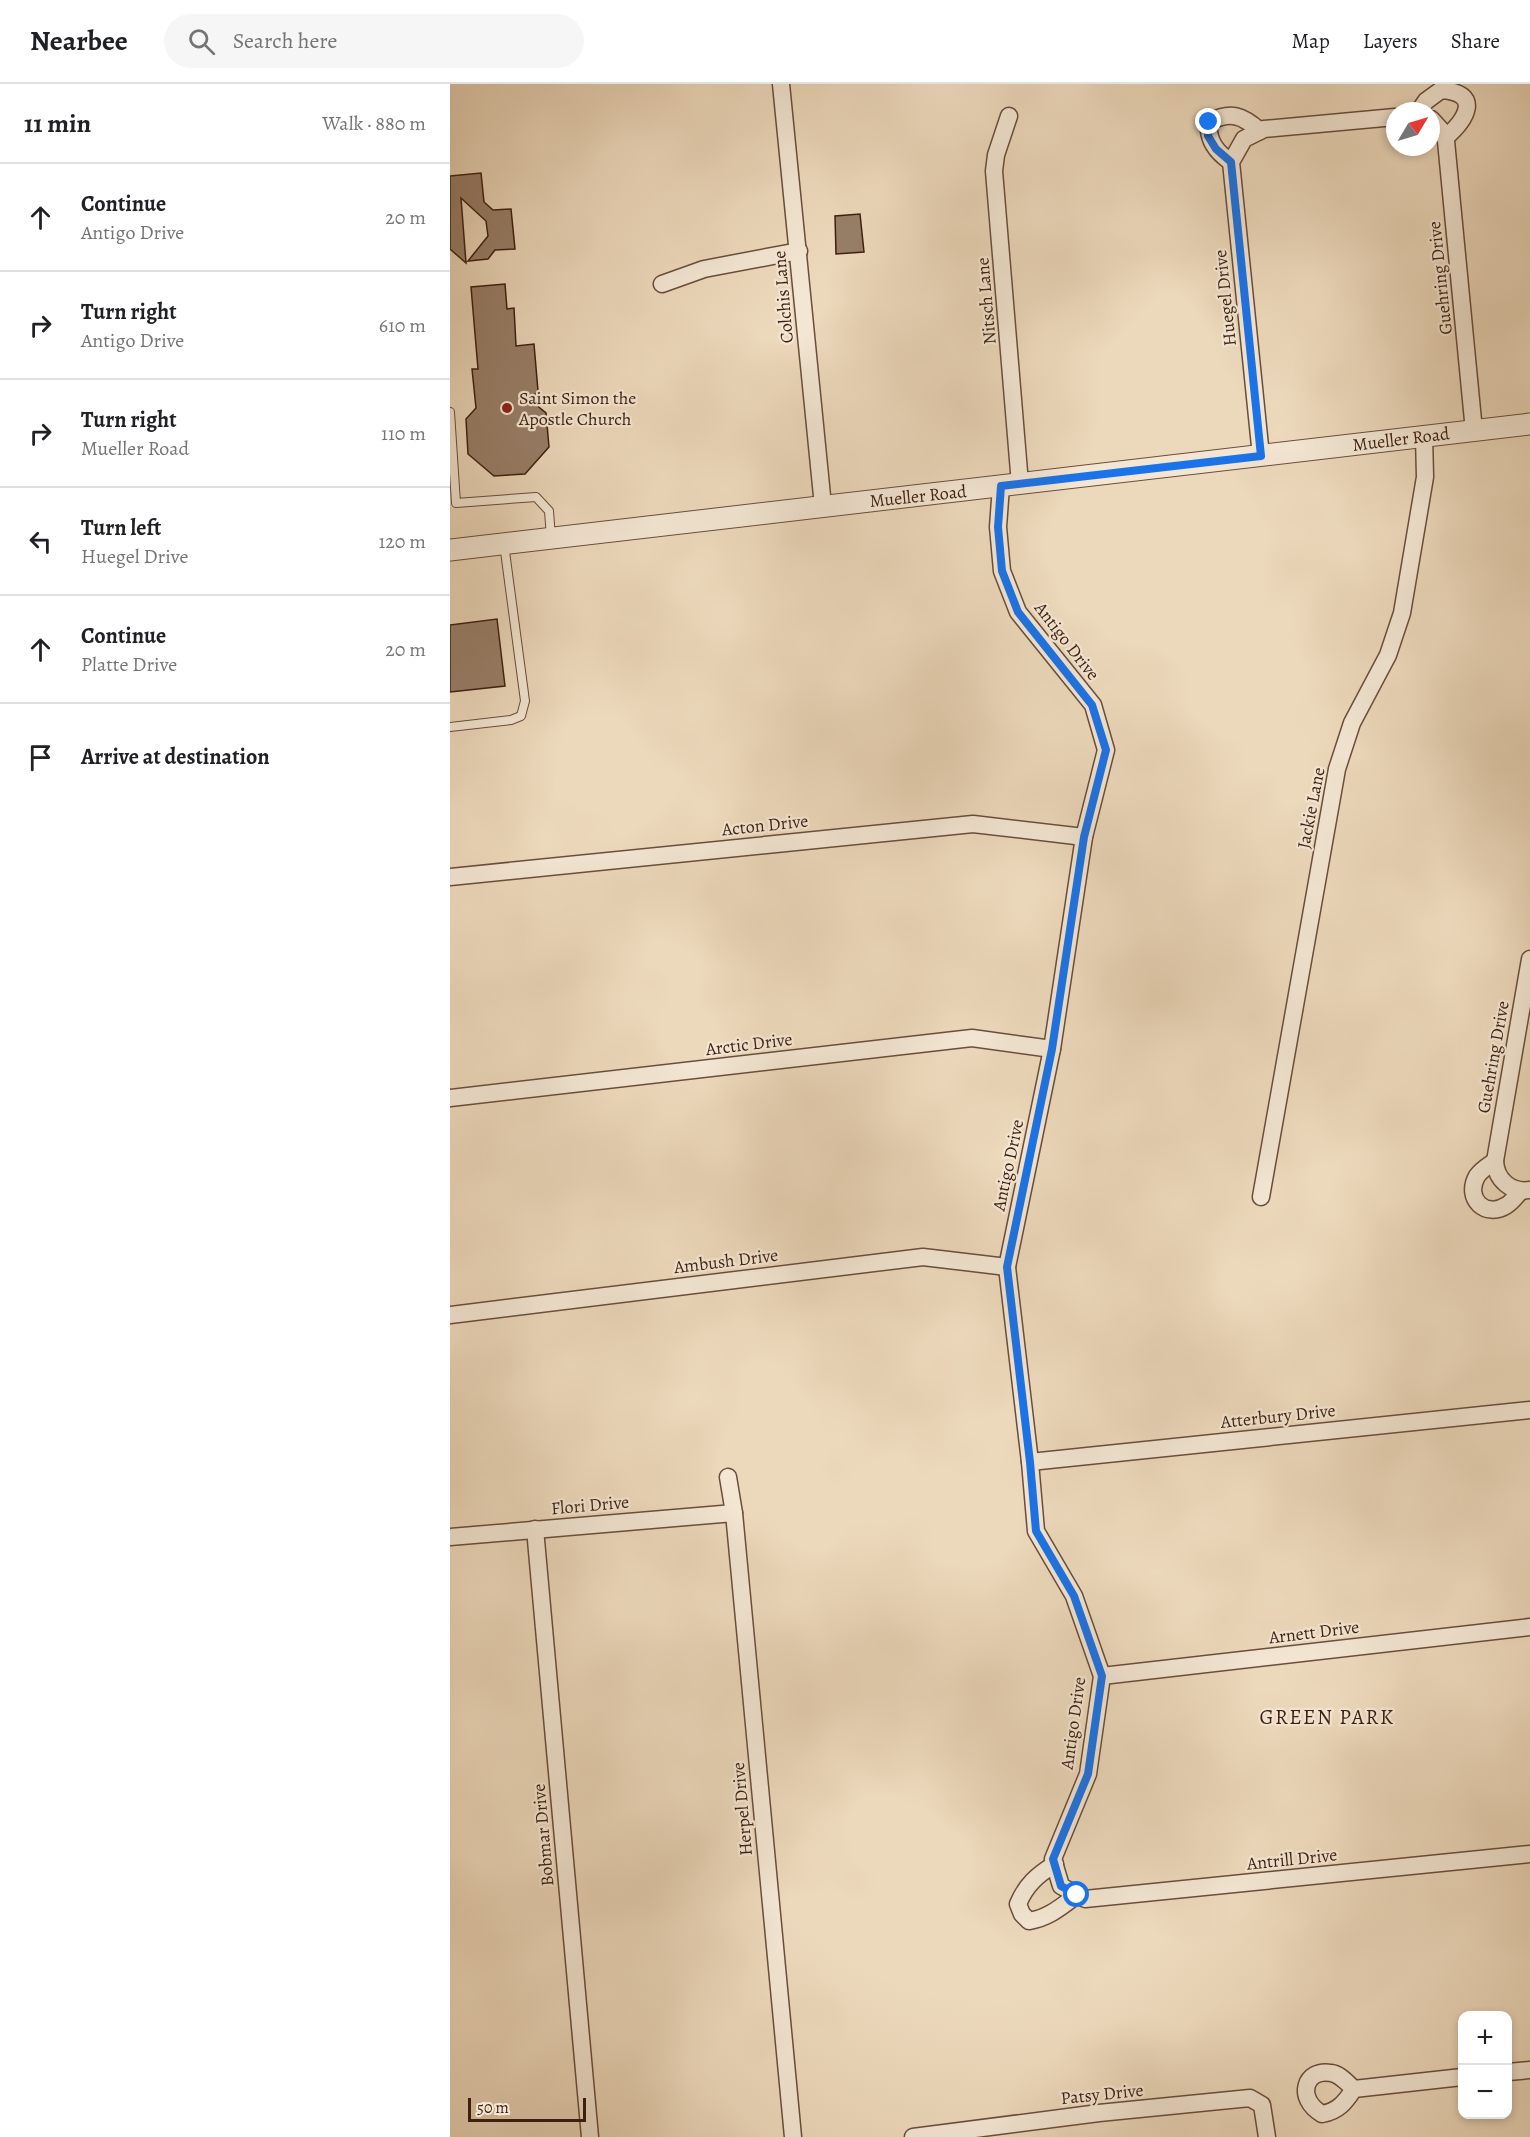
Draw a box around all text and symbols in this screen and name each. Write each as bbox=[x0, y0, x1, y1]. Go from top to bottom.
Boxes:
search box bbox=[164, 14, 584, 68]
text: Nearbee bbox=[30, 22, 128, 60]
icon: search bbox=[185, 25, 218, 58]
text: Search here bbox=[233, 26, 337, 56]
text: Map bbox=[1291, 27, 1330, 55]
text: Layers bbox=[1363, 27, 1418, 55]
text: Share bbox=[1451, 27, 1500, 55]
north arrow bbox=[1386, 102, 1440, 156]
text: 11 min bbox=[24, 106, 91, 141]
route end bbox=[1195, 108, 1221, 134]
text: Walk · 880 m bbox=[322, 110, 426, 137]
text: Continue bbox=[81, 189, 166, 219]
icon: ahead bbox=[24, 201, 57, 234]
text: 20 m bbox=[385, 204, 426, 231]
text: Antigo Drive bbox=[81, 219, 184, 246]
street label: Guehring Drive bbox=[1422, 220, 1458, 336]
street label: Huegel Drive bbox=[1208, 249, 1242, 347]
street label: Colchis Lane bbox=[767, 250, 799, 344]
street label: Nitsch Lane bbox=[970, 256, 1002, 346]
text: Turn right bbox=[81, 297, 177, 327]
icon: right bbox=[24, 309, 57, 342]
text: 610 m bbox=[379, 312, 426, 339]
text: Antigo Drive bbox=[81, 327, 184, 354]
place label: Saint Simon the Apostle Church bbox=[518, 386, 636, 431]
marker: Saint Simon the Apostle Church bbox=[500, 401, 514, 415]
text: Turn right bbox=[81, 405, 177, 435]
icon: right bbox=[24, 417, 57, 450]
text: 110 m bbox=[381, 420, 426, 447]
street label: Mueller Road bbox=[1351, 421, 1451, 457]
text: Mueller Road bbox=[81, 435, 189, 462]
street label: Mueller Road bbox=[868, 479, 968, 513]
text: Turn left bbox=[81, 513, 161, 543]
icon: left bbox=[24, 525, 57, 558]
text: 120 m bbox=[378, 528, 426, 555]
text: Huegel Drive bbox=[81, 543, 188, 570]
street label: Antigo Drive bbox=[1028, 596, 1105, 685]
text: Continue bbox=[81, 621, 166, 651]
icon: ahead bbox=[24, 633, 57, 666]
text: 20 m bbox=[385, 636, 426, 663]
text: Platte Drive bbox=[81, 651, 177, 678]
icon: arrive bbox=[24, 741, 57, 774]
text: Arrive at destination bbox=[81, 742, 270, 772]
street label: Jackie Lane bbox=[1291, 765, 1331, 851]
street label: Acton Drive bbox=[720, 809, 809, 842]
street label: Guehring Drive bbox=[1471, 999, 1515, 1115]
street label: Arctic Drive bbox=[703, 1027, 794, 1061]
street label: Antigo Drive bbox=[986, 1117, 1029, 1214]
street label: Ambush Drive bbox=[672, 1243, 779, 1279]
street label: Atterbury Drive bbox=[1218, 1398, 1337, 1434]
street label: Flori Drive bbox=[550, 1490, 630, 1520]
street label: Arnett Drive bbox=[1266, 1615, 1361, 1650]
street label: Antigo Drive bbox=[1055, 1675, 1091, 1772]
district label: GREEN PARK bbox=[1259, 1703, 1395, 1731]
street label: Herpel Drive bbox=[726, 1761, 758, 1857]
street label: Bobmar Drive bbox=[527, 1783, 559, 1887]
street label: Antrill Drive bbox=[1245, 1842, 1338, 1876]
route start bbox=[1063, 1881, 1089, 1907]
map controls bbox=[1458, 2011, 1512, 2119]
button: + bbox=[1458, 2011, 1512, 2065]
button: − bbox=[1458, 2065, 1512, 2119]
street label: Patsy Drive bbox=[1059, 2078, 1145, 2110]
scale bar bbox=[468, 2095, 586, 2122]
text: 50 m bbox=[477, 2097, 509, 2119]

